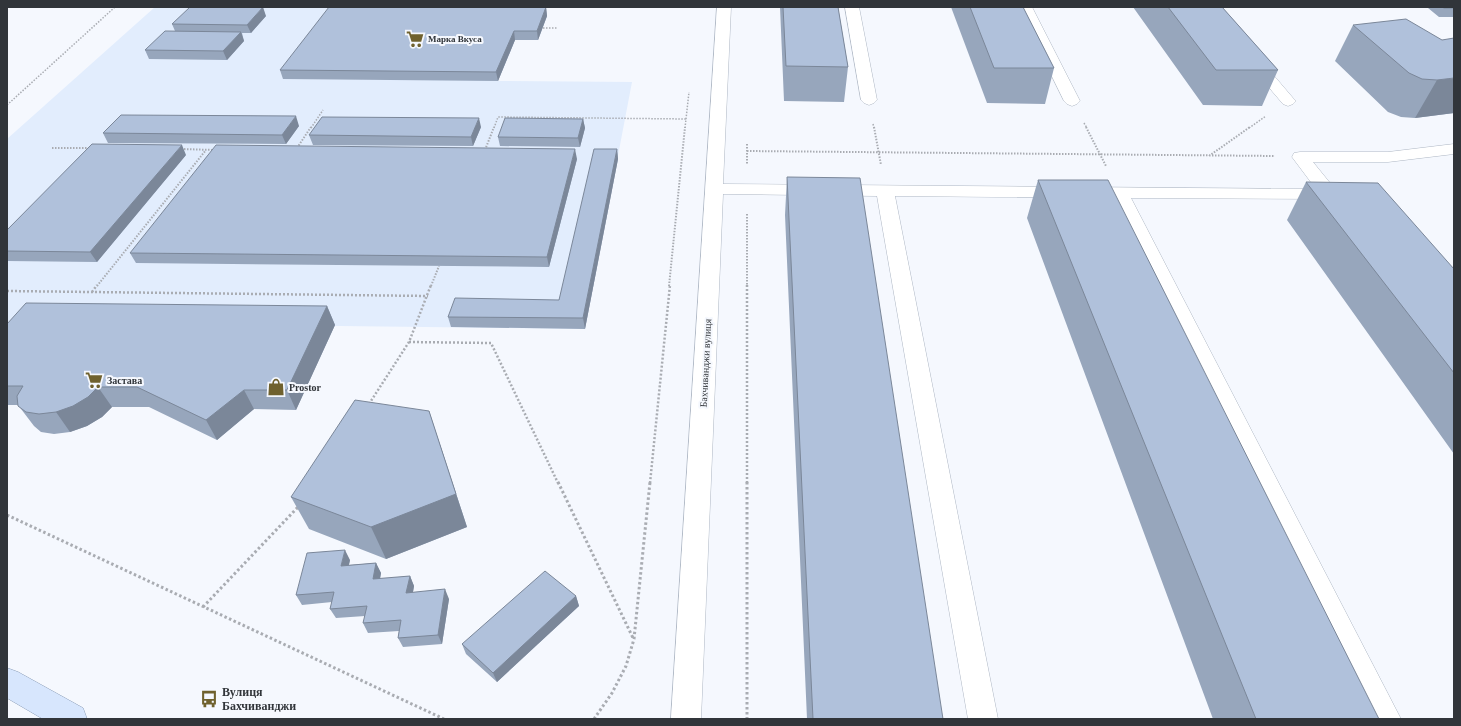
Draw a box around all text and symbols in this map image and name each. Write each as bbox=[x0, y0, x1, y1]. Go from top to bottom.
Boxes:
supermarket icon: Марка Вкуса bbox=[405, 29, 425, 49]
place label: Марка Вкуса bbox=[428, 34, 482, 44]
street label: Бахчиванджи вулиця bbox=[698, 318, 713, 408]
supermarket icon: Застава bbox=[84, 370, 104, 390]
place label: Застава bbox=[107, 375, 142, 386]
shop icon: Prostor bbox=[266, 377, 286, 397]
place label: Prostor bbox=[289, 382, 322, 393]
place label: Вулиця Бахчиванджи bbox=[222, 685, 296, 713]
bus stop icon: Вулиця Бахчиванджи bbox=[199, 689, 219, 709]

